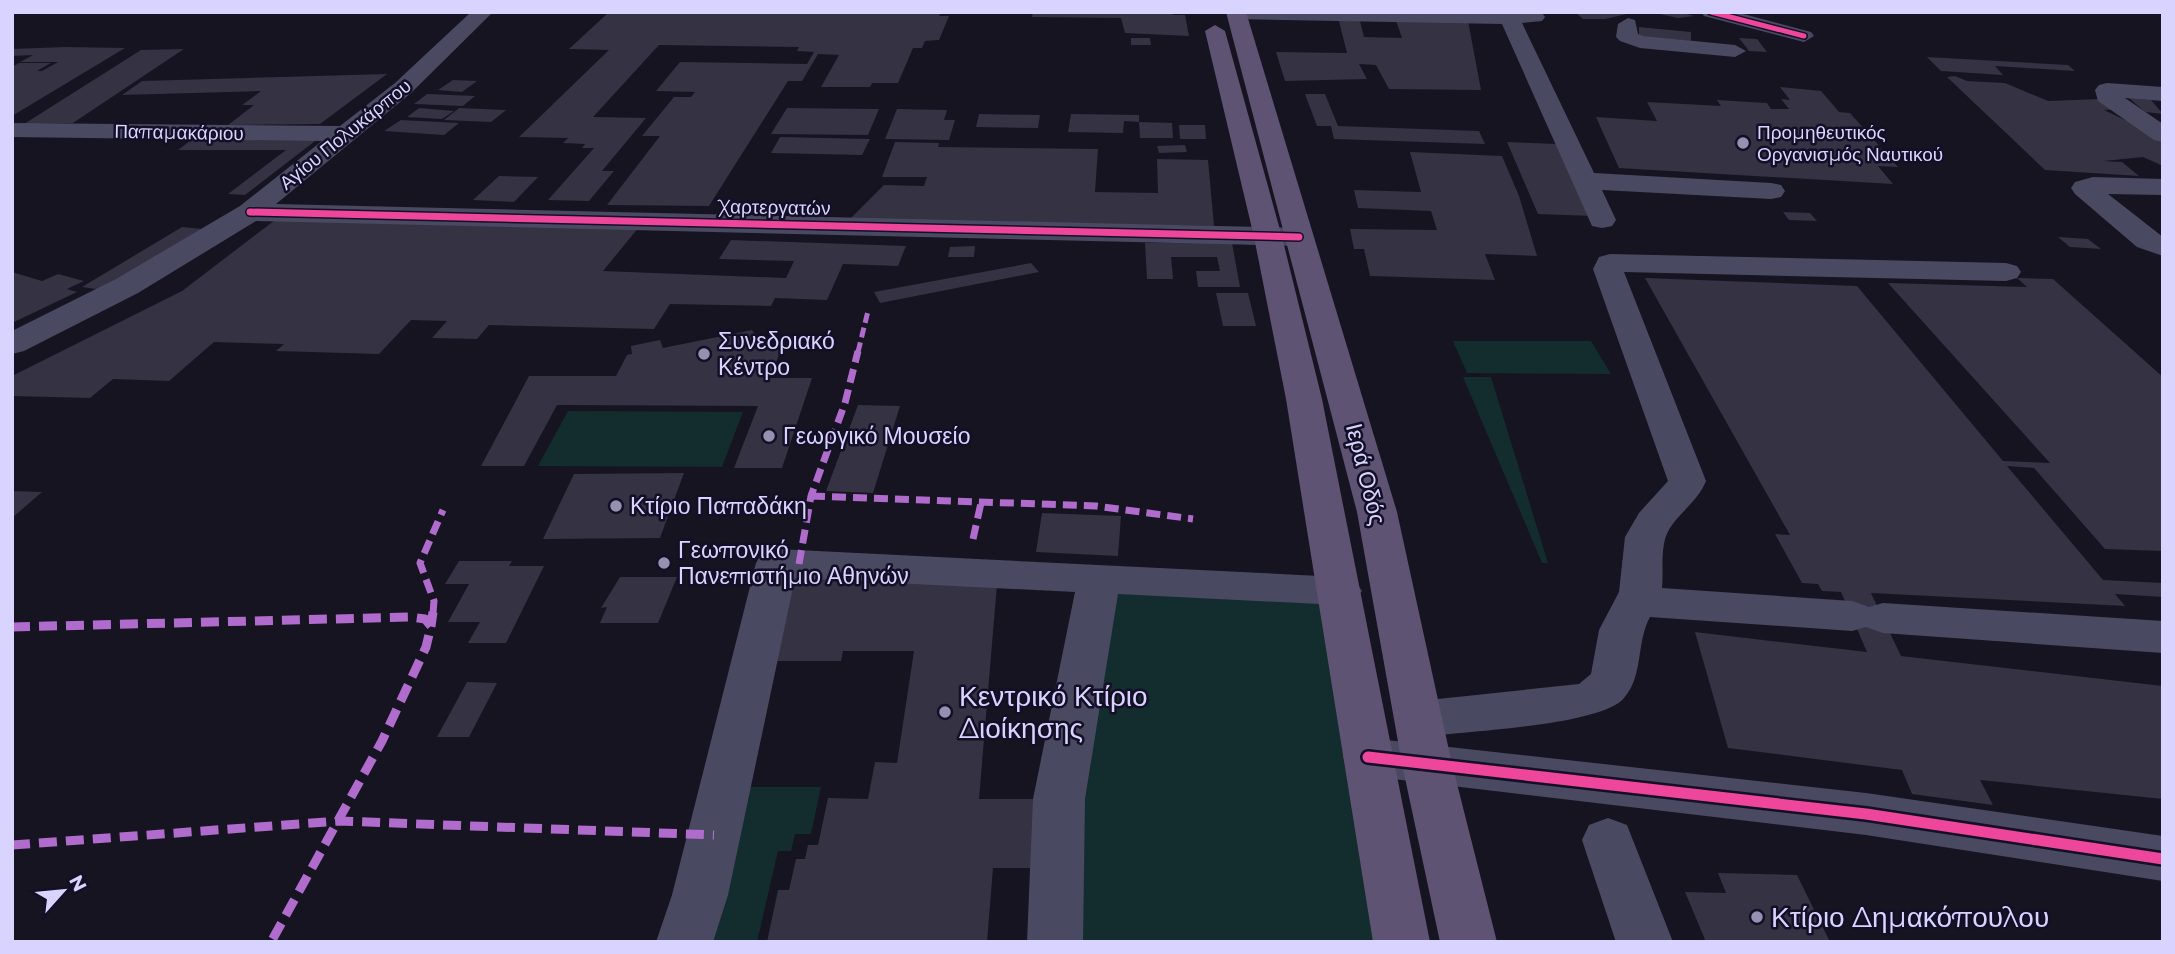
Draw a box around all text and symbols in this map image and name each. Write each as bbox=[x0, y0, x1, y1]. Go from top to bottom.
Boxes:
street label: Αγίου Πολυκάρπου bbox=[275, 74, 416, 195]
street label: Παπαμακάριου bbox=[114, 120, 244, 145]
place label: Προμηθευτικός Οργανισμός Ναυτικού bbox=[1757, 121, 1943, 166]
marker: Προμηθευτικός Οργανισμός Ναυτικού bbox=[1735, 135, 1751, 151]
street label: Χαρτεργατών bbox=[716, 195, 831, 220]
place label: Συνεδριακό Κέντρο bbox=[718, 327, 835, 381]
marker: Συνεδριακό Κέντρο bbox=[696, 346, 712, 362]
street label: Ιερά Οδός bbox=[1340, 420, 1392, 528]
place label: Γεωργικό Μουσείο bbox=[783, 422, 971, 450]
marker: Γεωργικό Μουσείο bbox=[761, 428, 777, 444]
place label: Κτίριο Παπαδάκη bbox=[630, 492, 807, 520]
marker: Κτίριο Παπαδάκη bbox=[608, 498, 624, 514]
place label: Γεωπονικό Πανεπιστήμιο Αθηνών bbox=[678, 536, 909, 590]
marker: Γεωπονικό Πανεπιστήμιο Αθηνών bbox=[656, 555, 672, 571]
place label: Κεντρικό Κτίριο Διοίκησης bbox=[959, 679, 1148, 745]
marker: Κεντρικό Κτίριο Διοίκησης bbox=[937, 704, 953, 720]
north arrow bbox=[28, 856, 98, 926]
text: N bbox=[64, 871, 91, 896]
place label: Κτίριο Δημακόπουλου bbox=[1771, 900, 2049, 934]
marker: Κτίριο Δημακόπουλου bbox=[1749, 909, 1765, 925]

